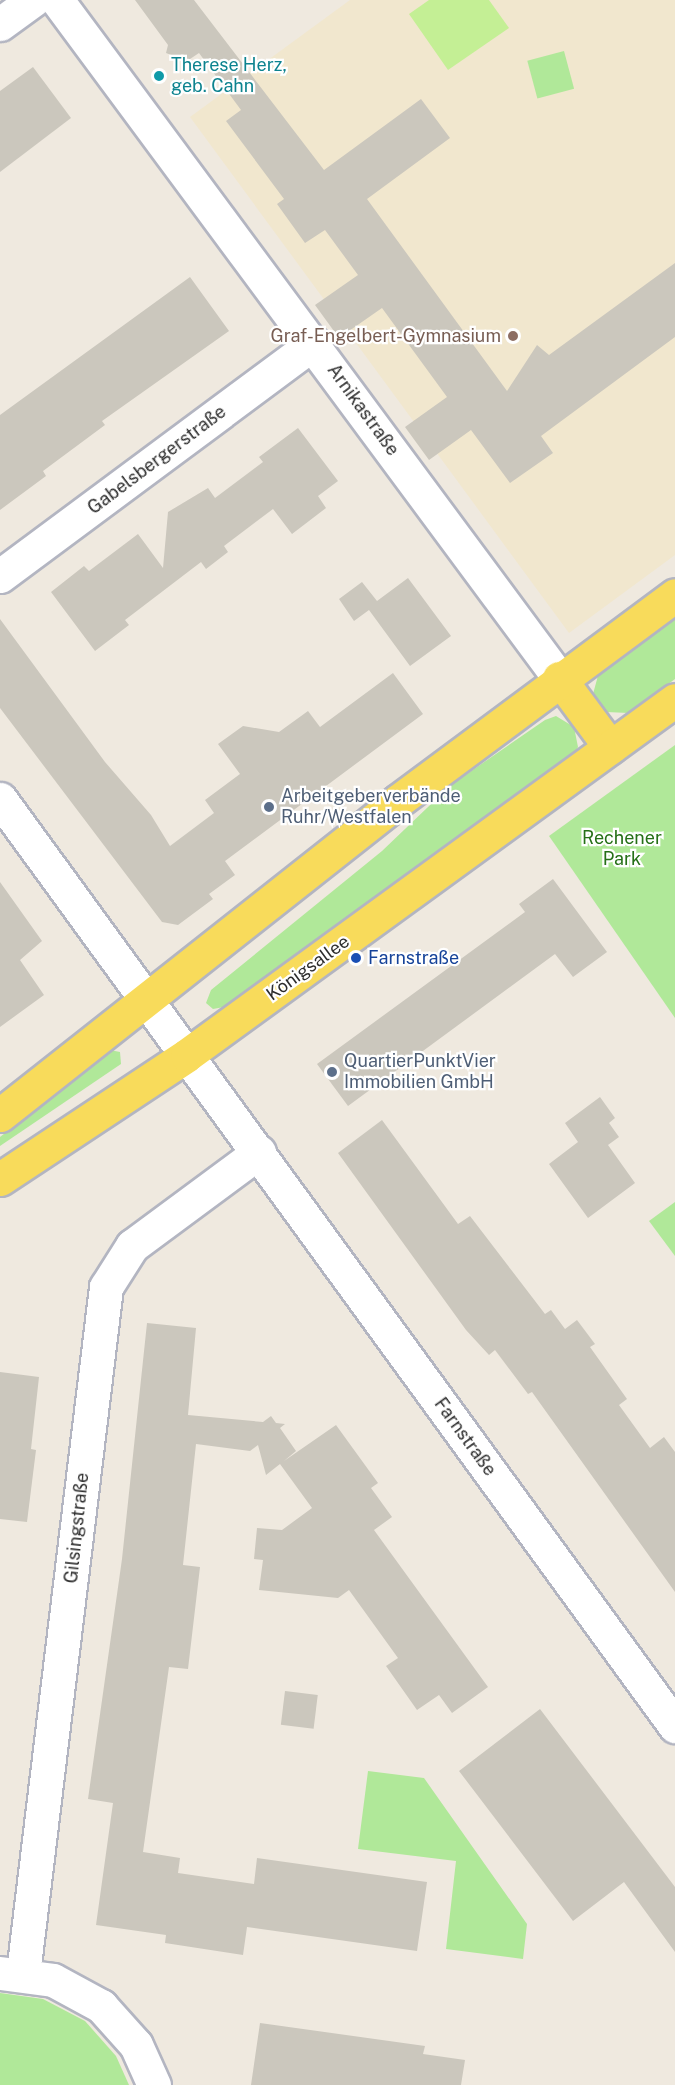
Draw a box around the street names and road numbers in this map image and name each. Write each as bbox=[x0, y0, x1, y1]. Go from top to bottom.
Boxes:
street label: Arnikastraße bbox=[323, 360, 403, 460]
street label: Gabelsbergerstraße bbox=[84, 401, 230, 519]
street label: Königsallee bbox=[262, 931, 354, 1005]
street label: Farnstraße bbox=[429, 1394, 501, 1480]
street label: Gilsingstraße bbox=[60, 1472, 94, 1584]

